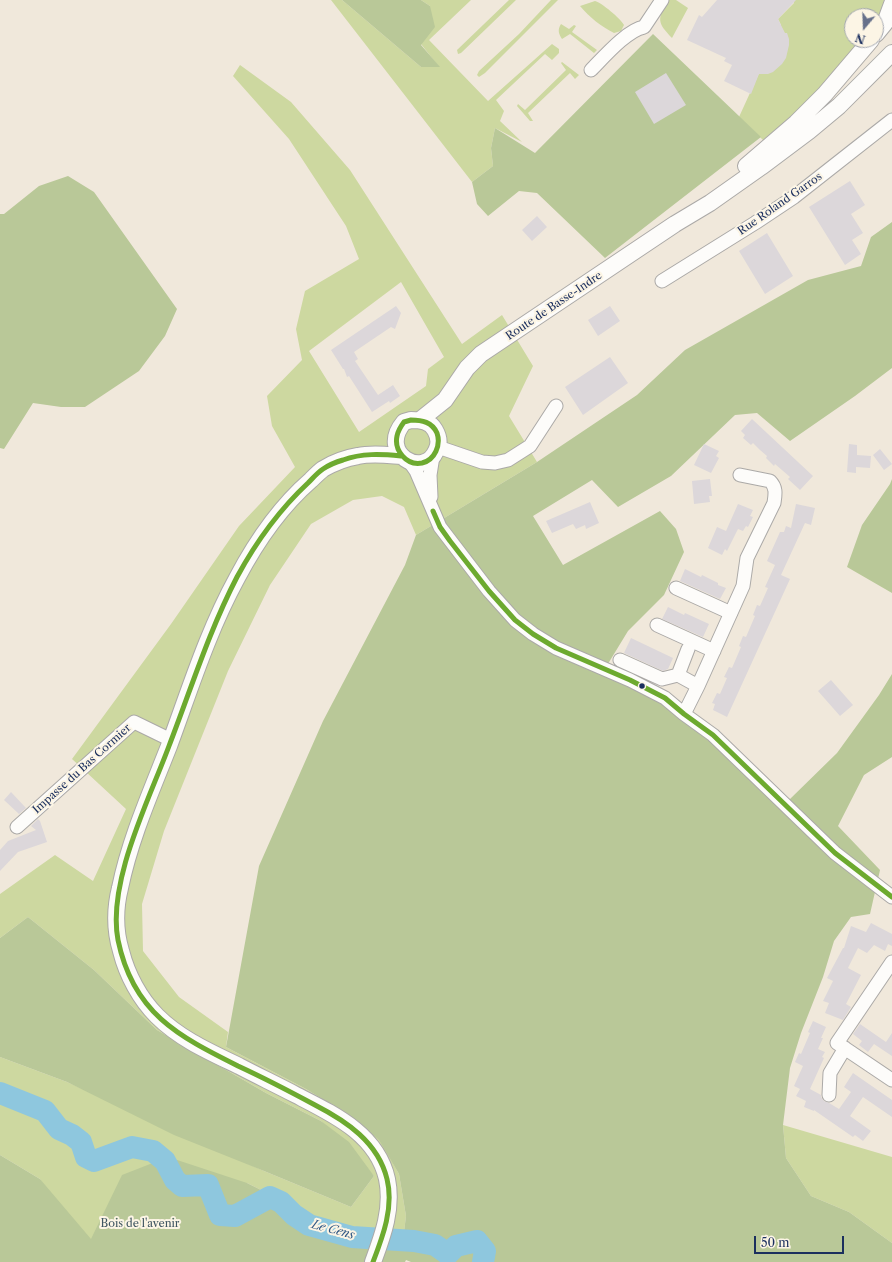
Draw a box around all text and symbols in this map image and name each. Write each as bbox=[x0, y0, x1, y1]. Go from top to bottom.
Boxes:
north arrow bbox=[844, 8, 884, 48]
text: N bbox=[854, 30, 867, 47]
street label: Rue Roland Garros bbox=[735, 170, 825, 238]
street label: Route de Basse-Indre bbox=[504, 269, 604, 343]
unlabelled marker bbox=[637, 681, 647, 691]
street label: Impasse du Bas Cormier bbox=[30, 721, 134, 817]
park label: Bois de l'avenir bbox=[101, 1217, 179, 1231]
water label: Le Cens bbox=[310, 1217, 356, 1243]
scale bar bbox=[756, 1228, 846, 1254]
text: 50 m bbox=[761, 1235, 790, 1250]

